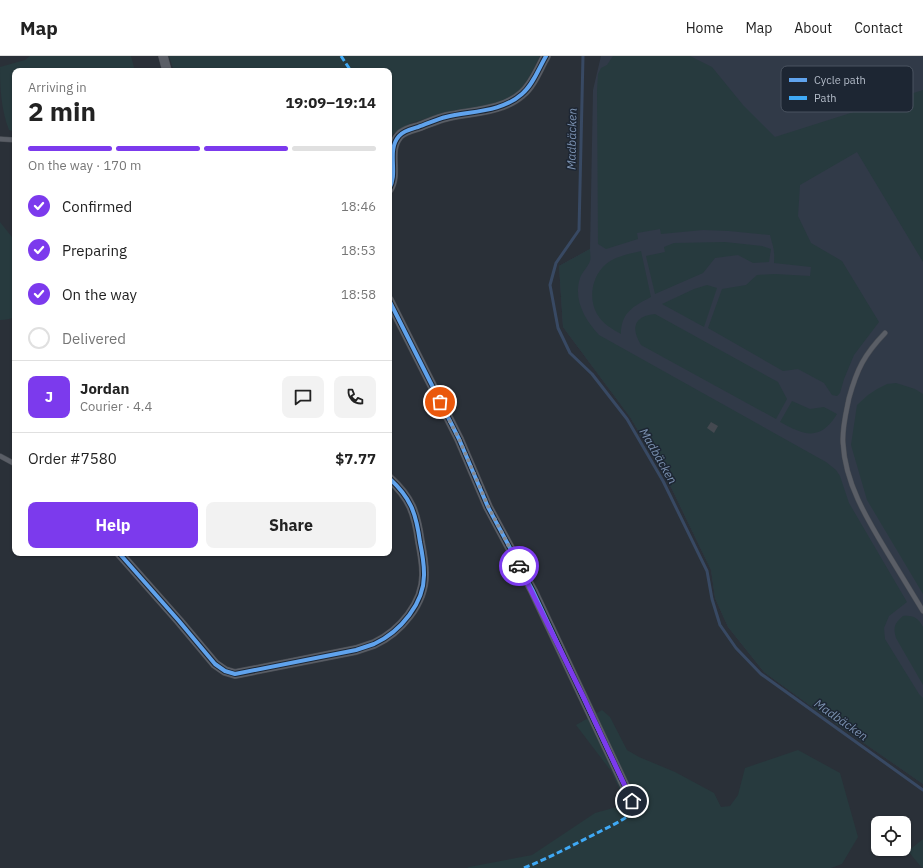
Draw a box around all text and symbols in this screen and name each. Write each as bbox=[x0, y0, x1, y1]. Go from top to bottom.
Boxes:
text: Map bbox=[20, 16, 58, 40]
text: Home bbox=[686, 19, 723, 37]
text: Map bbox=[745, 19, 772, 37]
text: About bbox=[794, 19, 832, 37]
text: Contact bbox=[854, 19, 903, 37]
legend bbox=[781, 66, 913, 112]
text: Cycle path bbox=[814, 73, 866, 87]
text: Arriving in bbox=[28, 79, 87, 96]
text: Path bbox=[814, 91, 837, 105]
text: 19:09–19:14 bbox=[285, 93, 376, 112]
text: 2 min bbox=[28, 94, 96, 128]
water label: Madbäcken bbox=[563, 108, 580, 170]
text: On the way · 170 m bbox=[28, 157, 141, 174]
icon: check bbox=[28, 195, 50, 217]
text: Confirmed bbox=[62, 197, 132, 216]
text: 18:46 bbox=[341, 198, 376, 215]
icon: check bbox=[28, 239, 50, 261]
text: Preparing bbox=[62, 241, 127, 260]
text: 18:53 bbox=[341, 242, 376, 259]
icon: check bbox=[28, 283, 50, 305]
text: On the way bbox=[62, 285, 137, 304]
text: 18:58 bbox=[341, 286, 376, 303]
text: Delivered bbox=[62, 329, 126, 348]
button: chat bbox=[282, 376, 324, 418]
button: phone bbox=[334, 376, 376, 418]
text: Jordan bbox=[80, 379, 129, 398]
pin bbox=[423, 385, 457, 419]
text: J bbox=[45, 387, 53, 406]
icon: bag bbox=[429, 391, 451, 413]
text: Courier · 4.4 bbox=[80, 398, 152, 415]
water label: Madbäcken bbox=[636, 425, 681, 487]
text: Order #7580 bbox=[28, 449, 117, 468]
text: $7.77 bbox=[335, 449, 376, 468]
button: Help bbox=[28, 502, 198, 548]
button: Share bbox=[206, 502, 376, 548]
courier bbox=[499, 546, 539, 586]
icon: car bbox=[508, 555, 530, 577]
water label: Madbäcken bbox=[812, 696, 871, 744]
pin bbox=[615, 784, 649, 818]
icon: home bbox=[621, 790, 643, 812]
map controls bbox=[871, 816, 911, 856]
button: locate bbox=[871, 816, 911, 856]

